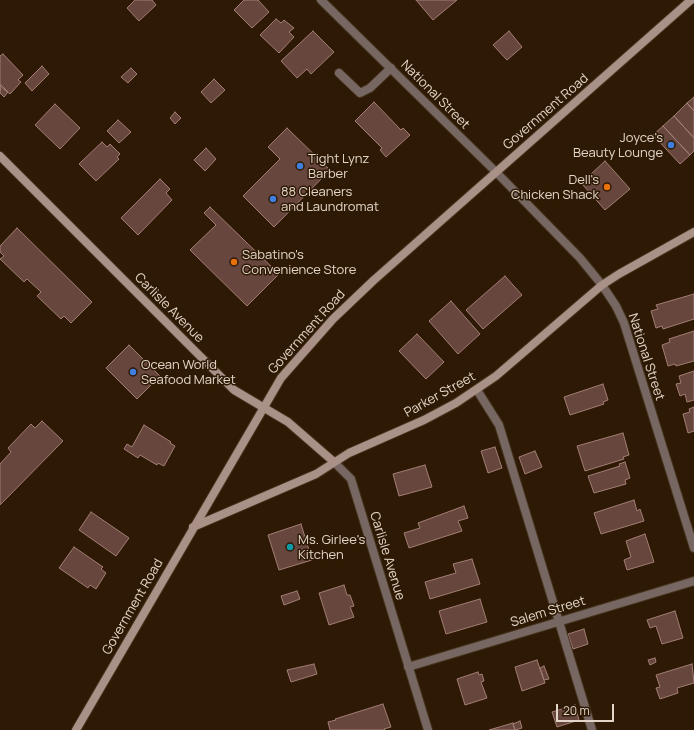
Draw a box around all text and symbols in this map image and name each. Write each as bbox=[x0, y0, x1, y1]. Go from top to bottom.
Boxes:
street label: National Street bbox=[397, 57, 473, 133]
street label: Government Road bbox=[500, 71, 592, 153]
place label: Joyce's Beauty Lounge bbox=[573, 130, 663, 161]
marker: Joyce's Beauty Lounge bbox=[666, 140, 676, 150]
place label: Tight Lynz Barber bbox=[308, 151, 369, 182]
marker: Tight Lynz Barber bbox=[295, 161, 305, 171]
place label: Dell's Chicken Shack bbox=[511, 172, 599, 203]
marker: Dell's Chicken Shack bbox=[602, 182, 612, 192]
place label: 88 Cleaners and Laundromat bbox=[281, 184, 379, 215]
marker: 88 Cleaners and Laundromat bbox=[268, 194, 278, 204]
place label: Sabatino's Convenience Store bbox=[242, 247, 356, 278]
marker: Sabatino's Convenience Store bbox=[229, 257, 239, 267]
street label: Carlisle Avenue bbox=[131, 270, 207, 346]
street label: Government Road bbox=[265, 287, 349, 377]
street label: National Street bbox=[625, 311, 667, 403]
place label: Ocean World Seafood Market bbox=[141, 357, 236, 388]
marker: Ocean World Seafood Market bbox=[128, 367, 138, 377]
street label: Parker Street bbox=[402, 369, 478, 421]
street label: Carlisle Avenue bbox=[366, 510, 408, 602]
place label: Ms. Girlee's Kitchen bbox=[298, 532, 365, 563]
marker: Ms. Girlee's Kitchen bbox=[285, 542, 295, 552]
street label: Government Road bbox=[99, 556, 167, 658]
street label: Salem Street bbox=[509, 593, 587, 631]
scale bar bbox=[558, 696, 616, 722]
text: 20 m bbox=[563, 702, 590, 719]

